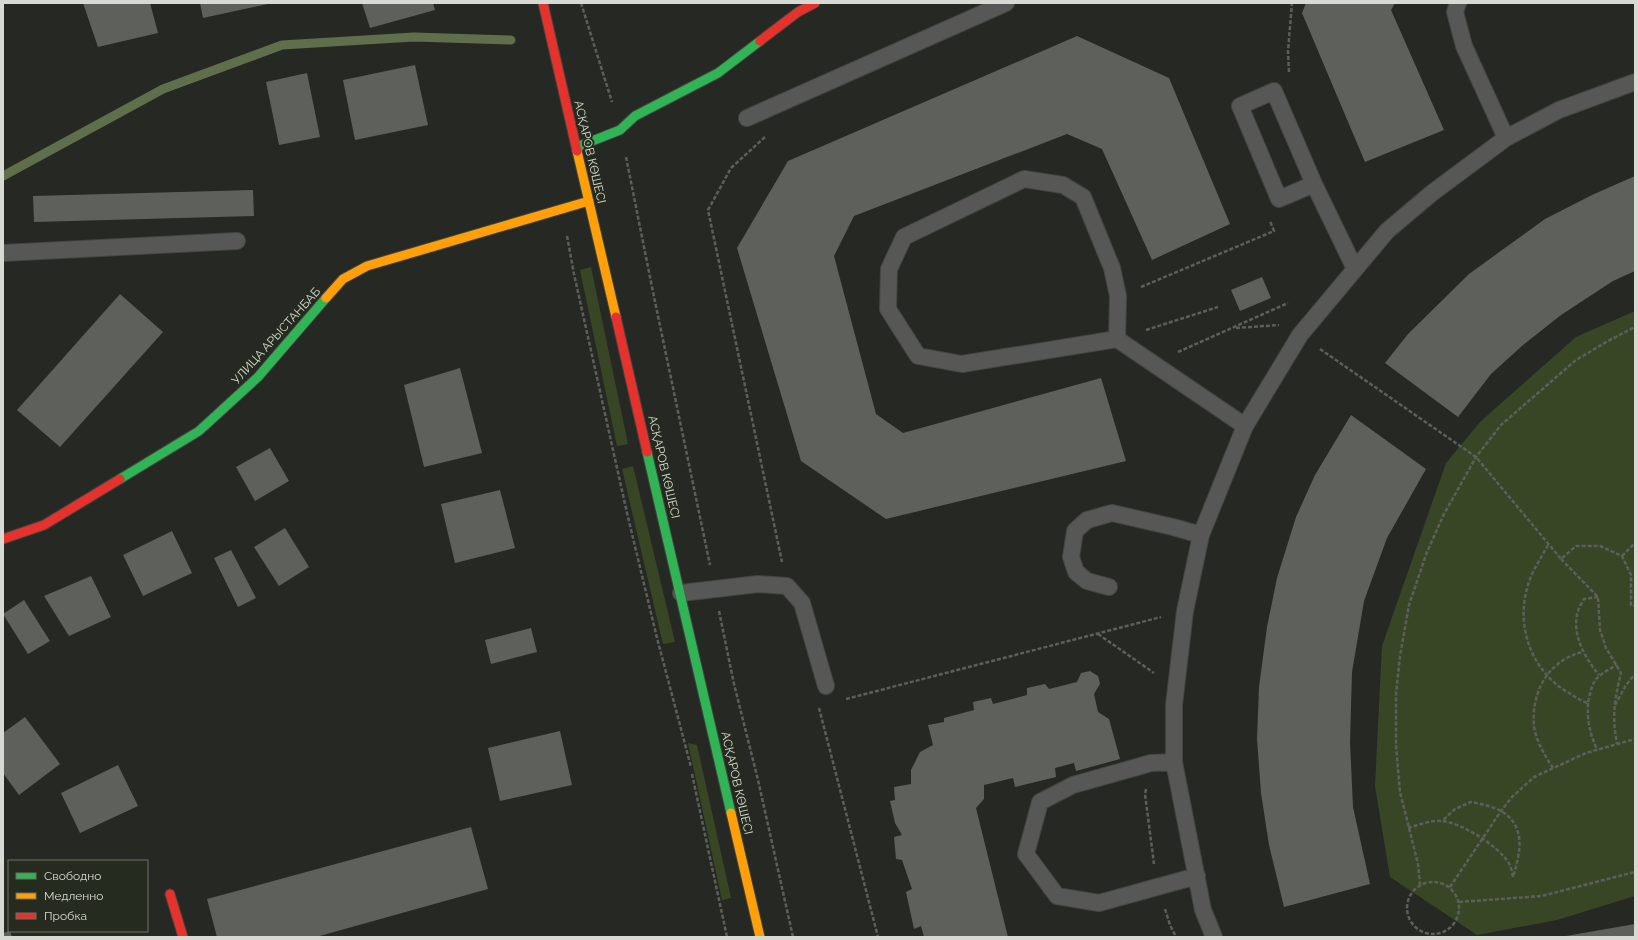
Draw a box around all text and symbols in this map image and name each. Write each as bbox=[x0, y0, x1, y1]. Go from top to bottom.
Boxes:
street label: АСҚАРОВ КӨШЕСІ bbox=[571, 99, 609, 205]
street label: УЛИЦА АРЫСТАНБАБ bbox=[229, 285, 323, 387]
street label: АСҚАРОВ КӨШЕСІ bbox=[645, 414, 683, 520]
street label: АСҚАРОВ КӨШЕСІ bbox=[718, 730, 756, 836]
legend bbox=[8, 860, 148, 932]
text: Свободно bbox=[44, 869, 101, 883]
text: Медленно bbox=[44, 889, 103, 903]
text: Пробка bbox=[44, 909, 87, 923]

